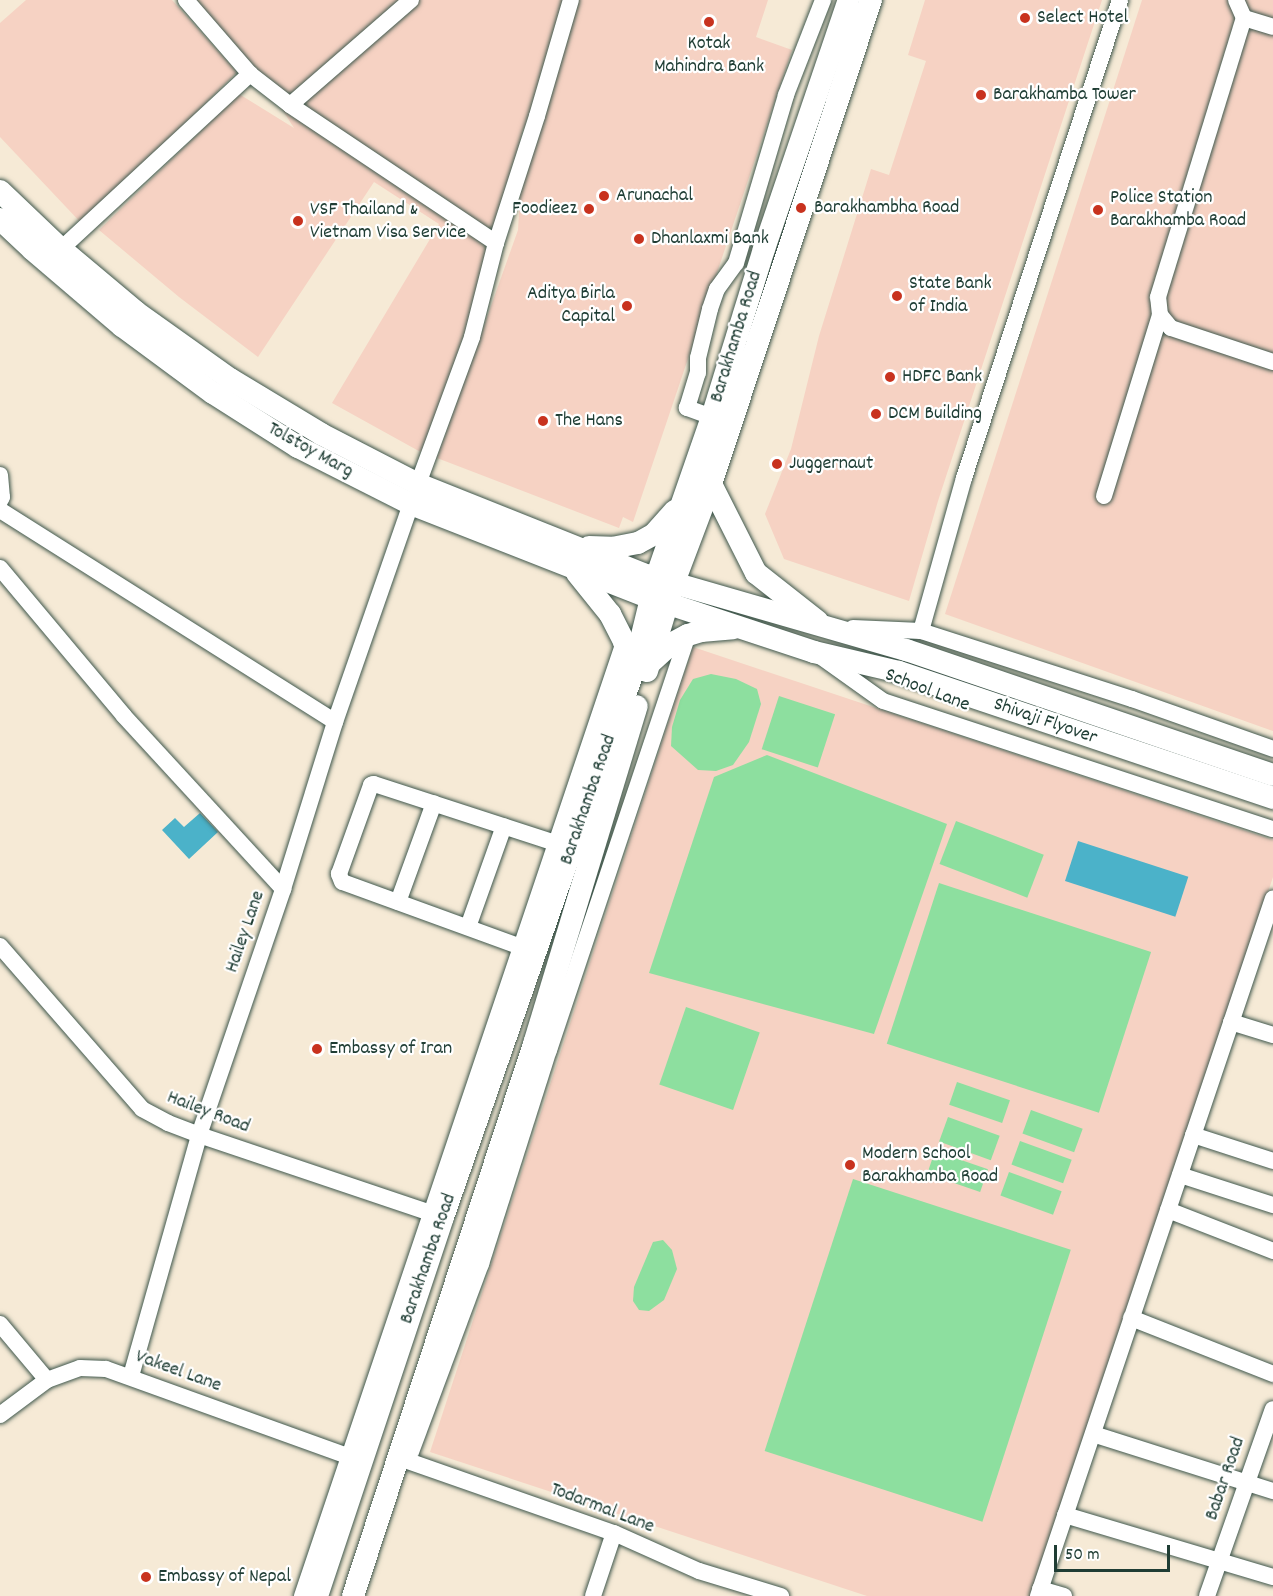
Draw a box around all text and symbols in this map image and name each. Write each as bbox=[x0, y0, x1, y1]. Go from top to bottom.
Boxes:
place label: Select Hotel bbox=[1037, 6, 1128, 30]
marker: Select Hotel bbox=[1018, 11, 1032, 25]
marker: Kotak Mahindra Bank bbox=[702, 15, 716, 29]
place label: Kotak Mahindra Bank bbox=[654, 32, 764, 79]
place label: Barakhamba Tower bbox=[993, 83, 1136, 107]
marker: Barakhamba Tower bbox=[974, 88, 988, 102]
place label: Arunachal bbox=[616, 184, 693, 208]
place label: Police Station Barakhamba Road bbox=[1110, 186, 1246, 233]
marker: Arunachal bbox=[597, 189, 611, 203]
place label: Barakhambha Road bbox=[814, 196, 959, 220]
place label: Foodieez bbox=[512, 197, 577, 221]
place label: VSF Thailand & Vietnam Visa Service bbox=[310, 198, 466, 245]
marker: Barakhambha Road bbox=[792, 199, 810, 217]
marker: Foodieez bbox=[582, 202, 596, 216]
marker: Police Station Barakhamba Road bbox=[1091, 203, 1105, 217]
marker: VSF Thailand & Vietnam Visa Service bbox=[291, 214, 305, 228]
place label: Dhanlaxmi Bank bbox=[651, 227, 769, 251]
marker: Dhanlaxmi Bank bbox=[632, 232, 646, 246]
street label: Barakhamba Road bbox=[706, 268, 768, 406]
place label: State Bank of India bbox=[909, 272, 992, 319]
place label: Aditya Birla Capital bbox=[527, 282, 615, 329]
marker: State Bank of India bbox=[890, 289, 904, 303]
marker: Aditya Birla Capital bbox=[620, 299, 634, 313]
place label: HDFC Bank bbox=[902, 365, 982, 389]
marker: HDFC Bank bbox=[883, 370, 897, 384]
place label: DCM Building bbox=[888, 402, 982, 426]
marker: DCM Building bbox=[869, 407, 883, 421]
place label: The Hans bbox=[555, 409, 623, 433]
marker: The Hans bbox=[536, 414, 550, 428]
street label: Tolstoy Marg bbox=[263, 418, 357, 484]
place label: Juggernaut bbox=[789, 452, 873, 476]
marker: Juggernaut bbox=[770, 457, 784, 471]
street label: School Lane bbox=[881, 664, 973, 718]
street label: Shivaji Flyover bbox=[990, 693, 1100, 751]
street label: Barakhamba Road bbox=[555, 732, 623, 868]
street label: Hailey Lane bbox=[221, 888, 271, 976]
place label: Embassy of Iran bbox=[329, 1037, 452, 1061]
marker: Embassy of Iran bbox=[310, 1042, 324, 1056]
street label: Hailey Road bbox=[163, 1086, 253, 1140]
place label: Modern School Barakhamba Road bbox=[862, 1142, 998, 1189]
marker: Modern School Barakhamba Road bbox=[843, 1158, 857, 1172]
street label: Barakhamba Road bbox=[395, 1191, 463, 1327]
street label: Vakeel Lane bbox=[132, 1345, 224, 1399]
street label: Babar Road bbox=[1201, 1434, 1251, 1524]
street label: Todarmal Lane bbox=[547, 1478, 657, 1540]
scale bar bbox=[1057, 1533, 1172, 1571]
text: 50 m bbox=[1065, 1543, 1100, 1568]
place label: Embassy of Nepal bbox=[158, 1565, 291, 1589]
marker: Embassy of Nepal bbox=[139, 1570, 153, 1584]

